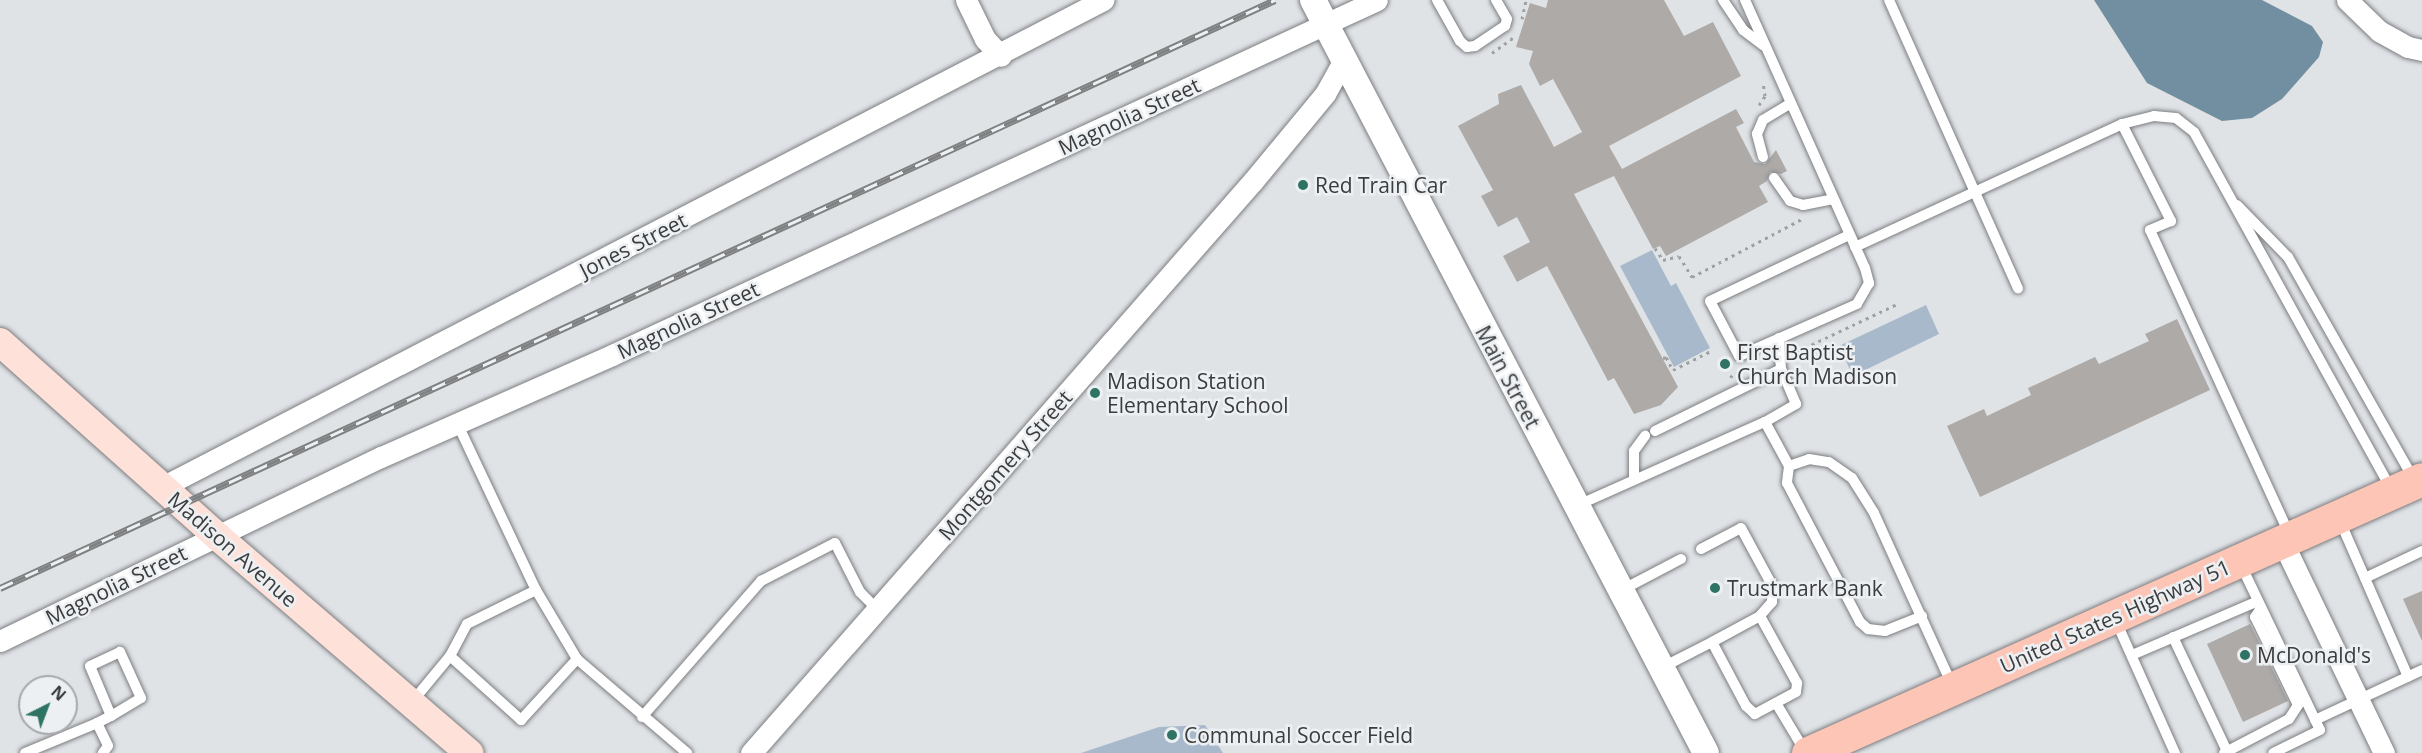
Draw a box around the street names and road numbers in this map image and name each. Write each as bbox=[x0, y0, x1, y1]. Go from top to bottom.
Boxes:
street label: Magnolia Street bbox=[1054, 72, 1204, 160]
street label: Jones Street bbox=[575, 207, 691, 283]
street label: Magnolia Street bbox=[613, 276, 763, 364]
street label: Main Street bbox=[1470, 321, 1546, 433]
street label: Montgomery Street bbox=[933, 385, 1077, 545]
street label: Madison Avenue bbox=[163, 486, 303, 612]
street label: Magnolia Street bbox=[41, 540, 191, 630]
street label: United States Highway 51 bbox=[1996, 554, 2234, 678]

